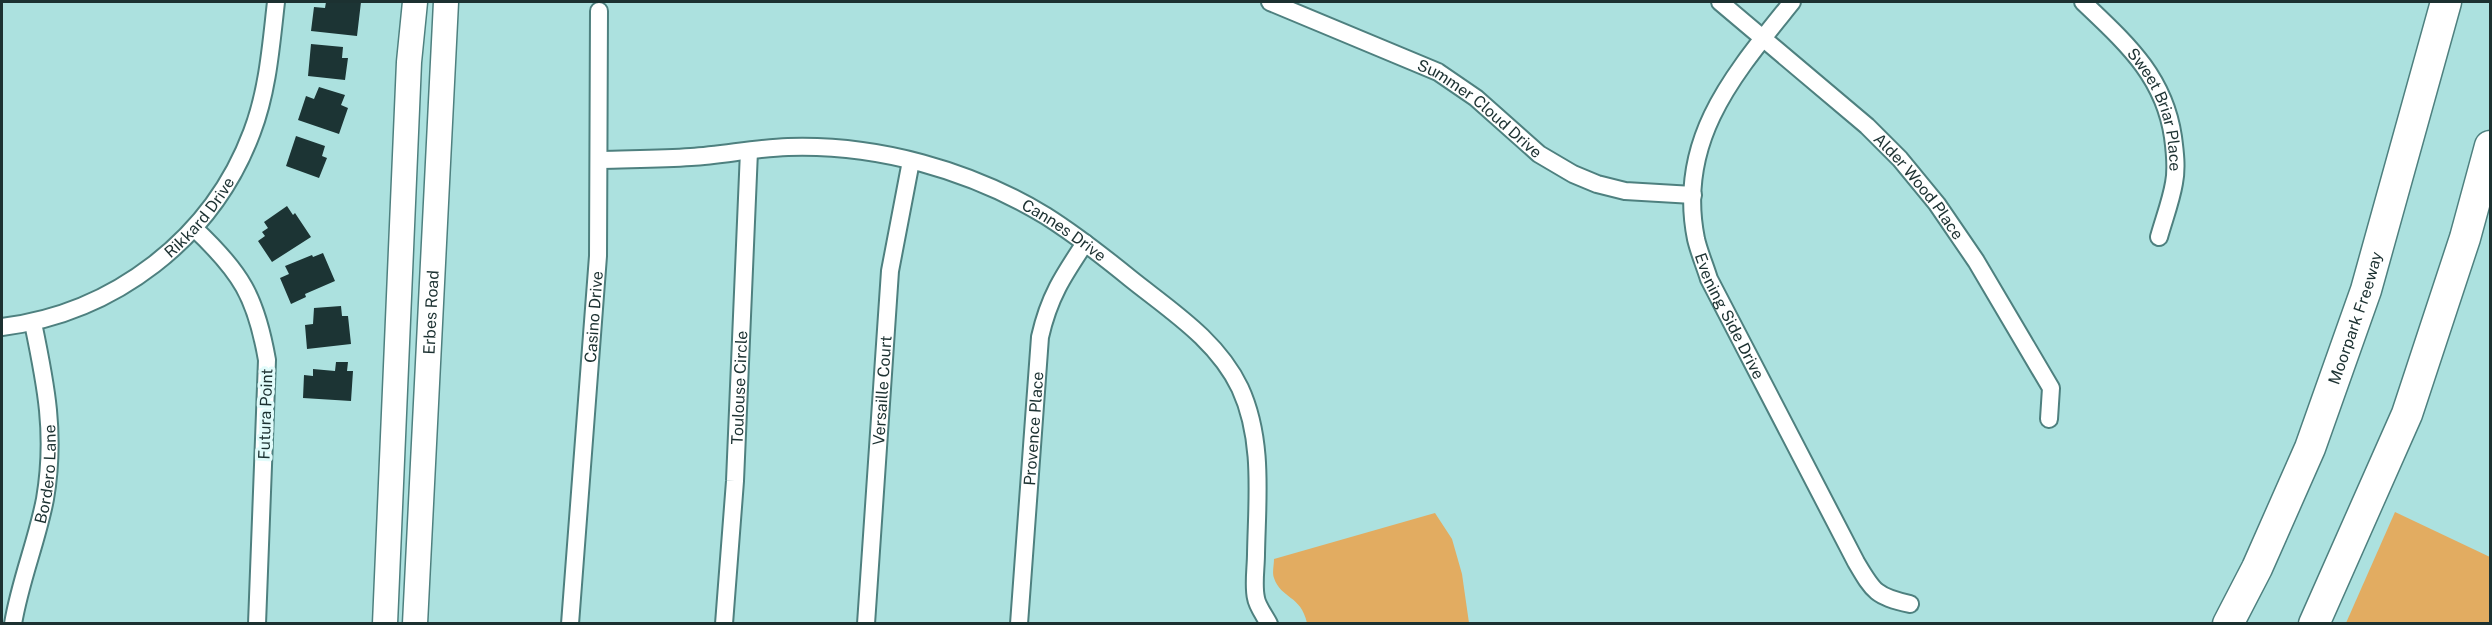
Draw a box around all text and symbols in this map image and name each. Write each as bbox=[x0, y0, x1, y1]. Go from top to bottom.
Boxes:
street label: Sweet Briar Place bbox=[2123, 44, 2185, 171]
street label: Summer Cloud Drive bbox=[1414, 55, 1546, 162]
street label: Alder Wood Place bbox=[1870, 129, 1967, 243]
street label: Rikkard Drive bbox=[160, 174, 238, 262]
street label: Cannes Drive bbox=[1019, 195, 1110, 265]
street label: Moorpark Freeway bbox=[2324, 249, 2386, 387]
street label: Evening Side Drive bbox=[1691, 250, 1768, 382]
street label: Erbes Road bbox=[419, 270, 443, 355]
street label: Casino Drive bbox=[581, 270, 607, 364]
street label: Toulouse Circle bbox=[728, 330, 751, 445]
street label: Versaille Court bbox=[869, 335, 896, 446]
street label: Futura Point bbox=[254, 368, 277, 460]
street label: Provence Place bbox=[1020, 371, 1047, 486]
street label: Bordero Lane bbox=[31, 424, 60, 526]

